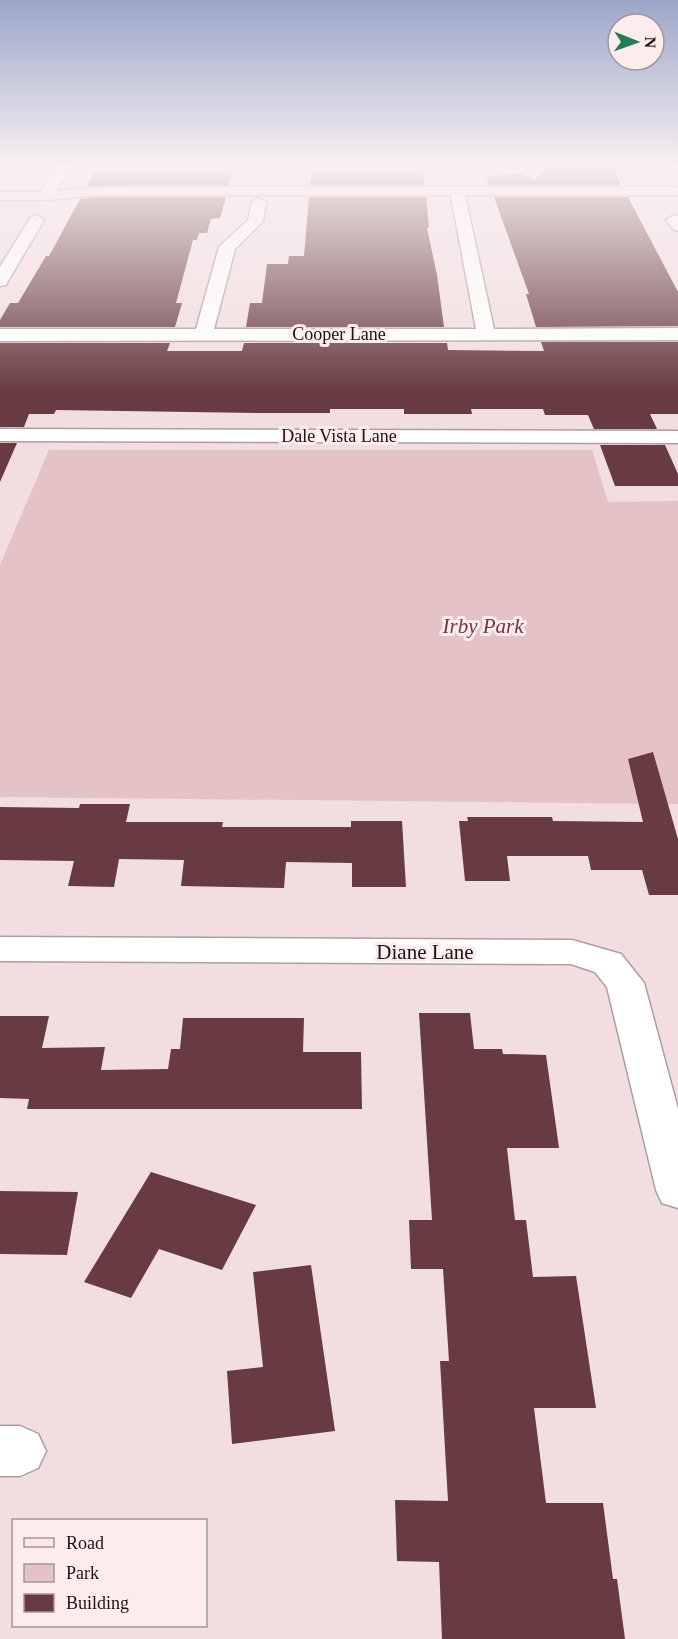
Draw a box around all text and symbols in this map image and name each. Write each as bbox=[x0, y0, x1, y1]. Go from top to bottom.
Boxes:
north arrow bbox=[606, 12, 666, 72]
text: N bbox=[642, 36, 659, 49]
street label: Cooper Lane bbox=[292, 324, 386, 344]
street label: Dale Vista Lane bbox=[281, 426, 397, 446]
park label: Irby Park bbox=[441, 614, 524, 638]
street label: Diane Lane bbox=[376, 940, 474, 964]
legend bbox=[12, 1519, 207, 1627]
text: Road bbox=[66, 1533, 104, 1553]
text: Park bbox=[66, 1563, 99, 1583]
text: Building bbox=[66, 1593, 129, 1613]

